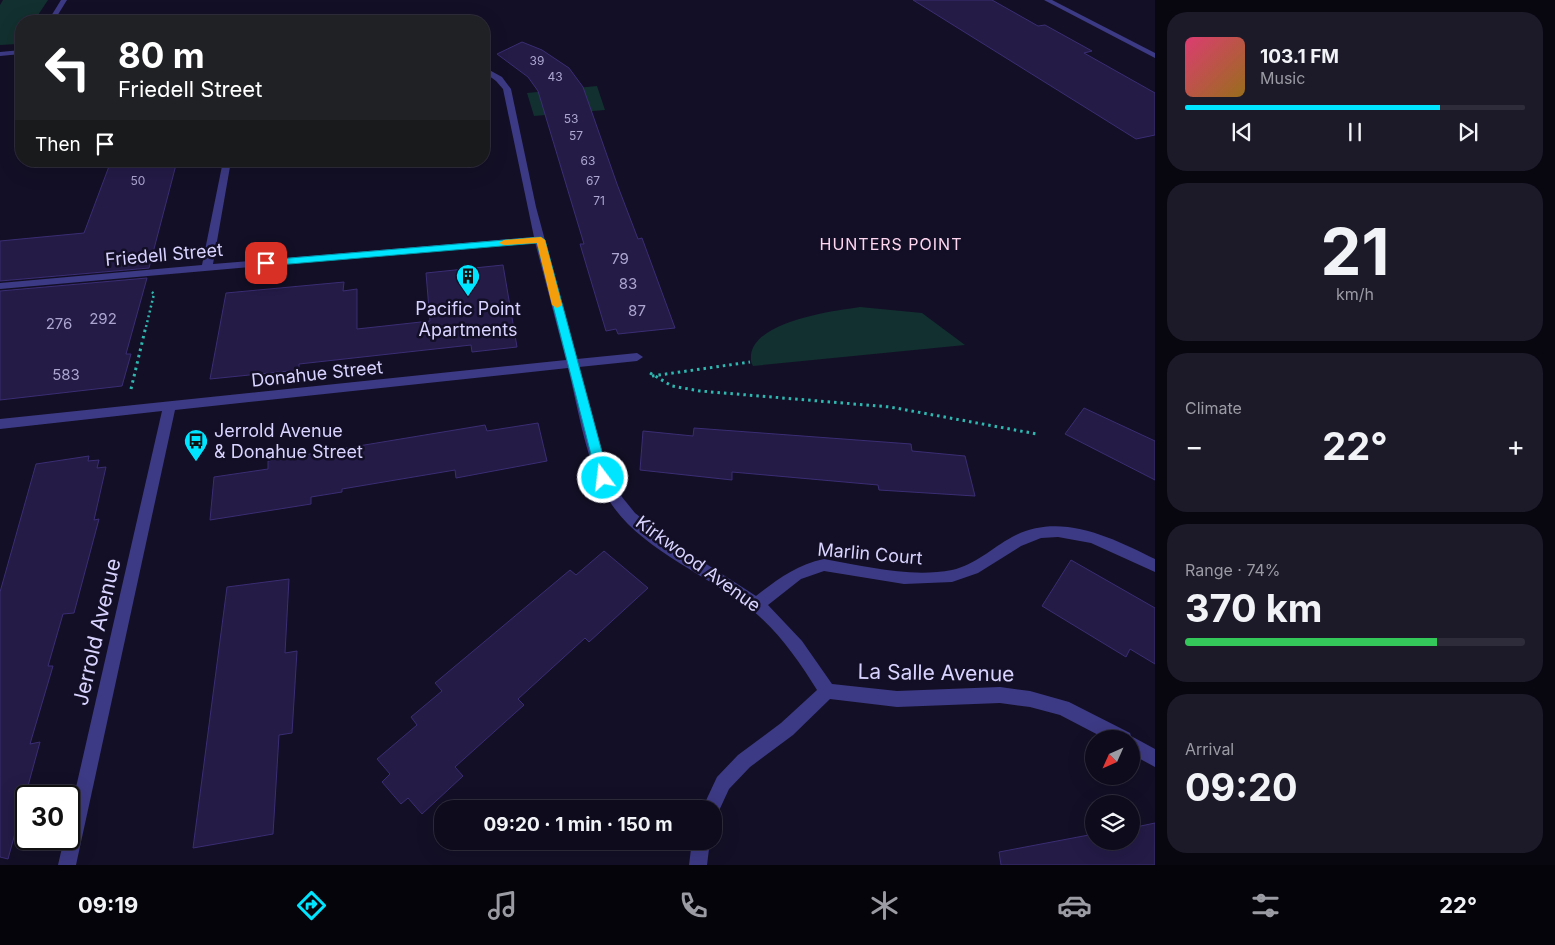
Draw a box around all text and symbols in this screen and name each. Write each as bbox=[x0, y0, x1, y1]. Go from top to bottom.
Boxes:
text: 80 m bbox=[118, 34, 205, 76]
icon: left bbox=[35, 35, 100, 100]
text: 103.1 FM bbox=[1260, 45, 1339, 68]
house number: 39 bbox=[530, 53, 544, 68]
text: Music bbox=[1260, 68, 1305, 88]
house number: 43 bbox=[547, 69, 563, 84]
text: Friedell Street bbox=[118, 76, 262, 102]
house number: 53 bbox=[564, 111, 578, 126]
icon: previous bbox=[1228, 118, 1256, 146]
icon: pause bbox=[1341, 118, 1369, 146]
icon: next bbox=[1454, 118, 1482, 146]
house number: 57 bbox=[569, 128, 583, 143]
icon: arrive bbox=[91, 130, 119, 158]
text: Then bbox=[35, 133, 81, 156]
house number: 63 bbox=[581, 153, 595, 168]
house number: 50 bbox=[131, 173, 145, 188]
house number: 67 bbox=[586, 173, 600, 188]
house number: 71 bbox=[593, 193, 605, 208]
text: 21 bbox=[1321, 212, 1389, 291]
district label: HUNTERS POINT bbox=[820, 234, 963, 254]
street label: Friedell Street bbox=[104, 239, 224, 270]
pin bbox=[245, 242, 287, 284]
icon: arrive bbox=[252, 249, 280, 277]
house number: 79 bbox=[611, 249, 629, 268]
building icon: Pacific Point Apartments bbox=[455, 263, 481, 297]
house number: 83 bbox=[619, 274, 637, 293]
text: km/h bbox=[1336, 284, 1374, 304]
place label: Pacific Point Apartments bbox=[415, 298, 521, 340]
house number: 87 bbox=[628, 301, 646, 320]
house number: 292 bbox=[89, 309, 117, 328]
house number: 276 bbox=[46, 314, 72, 333]
street label: Donahue Street bbox=[250, 356, 384, 391]
house number: 583 bbox=[52, 365, 80, 384]
text: Climate bbox=[1185, 398, 1242, 418]
place label: Jerrold Avenue & Donahue Street bbox=[214, 420, 363, 462]
text: 22° bbox=[1322, 423, 1388, 469]
bus stop icon: Jerrold Avenue & Donahue Street bbox=[183, 428, 209, 462]
text: − bbox=[1185, 429, 1204, 463]
text: + bbox=[1506, 429, 1525, 463]
position arrow bbox=[576, 451, 628, 503]
street label: Kirkwood Avenue bbox=[632, 511, 765, 616]
street label: Marlin Court bbox=[817, 538, 924, 569]
street label: Jerrold Avenue bbox=[67, 556, 126, 708]
text: Range · 74% bbox=[1185, 560, 1281, 580]
text: 370 km bbox=[1185, 585, 1322, 631]
street label: La Salle Avenue bbox=[857, 659, 1015, 686]
north arrow bbox=[1085, 730, 1140, 785]
map controls bbox=[1085, 730, 1140, 850]
text: Arrival bbox=[1185, 739, 1234, 759]
text: 09:20 bbox=[1185, 764, 1298, 810]
speed limit sign: 30 bbox=[15, 785, 80, 850]
button: layers bbox=[1085, 795, 1140, 850]
text: 09:20 · 1 min · 150 m bbox=[484, 813, 672, 836]
icon: directions bbox=[294, 888, 329, 923]
icon: music bbox=[485, 888, 520, 923]
icon: phone bbox=[676, 888, 711, 923]
icon: climate bbox=[867, 888, 902, 923]
icon: car bbox=[1057, 888, 1092, 923]
icon: filters bbox=[1248, 888, 1283, 923]
text: 09:19 bbox=[78, 892, 138, 918]
text: 22° bbox=[1439, 892, 1477, 918]

